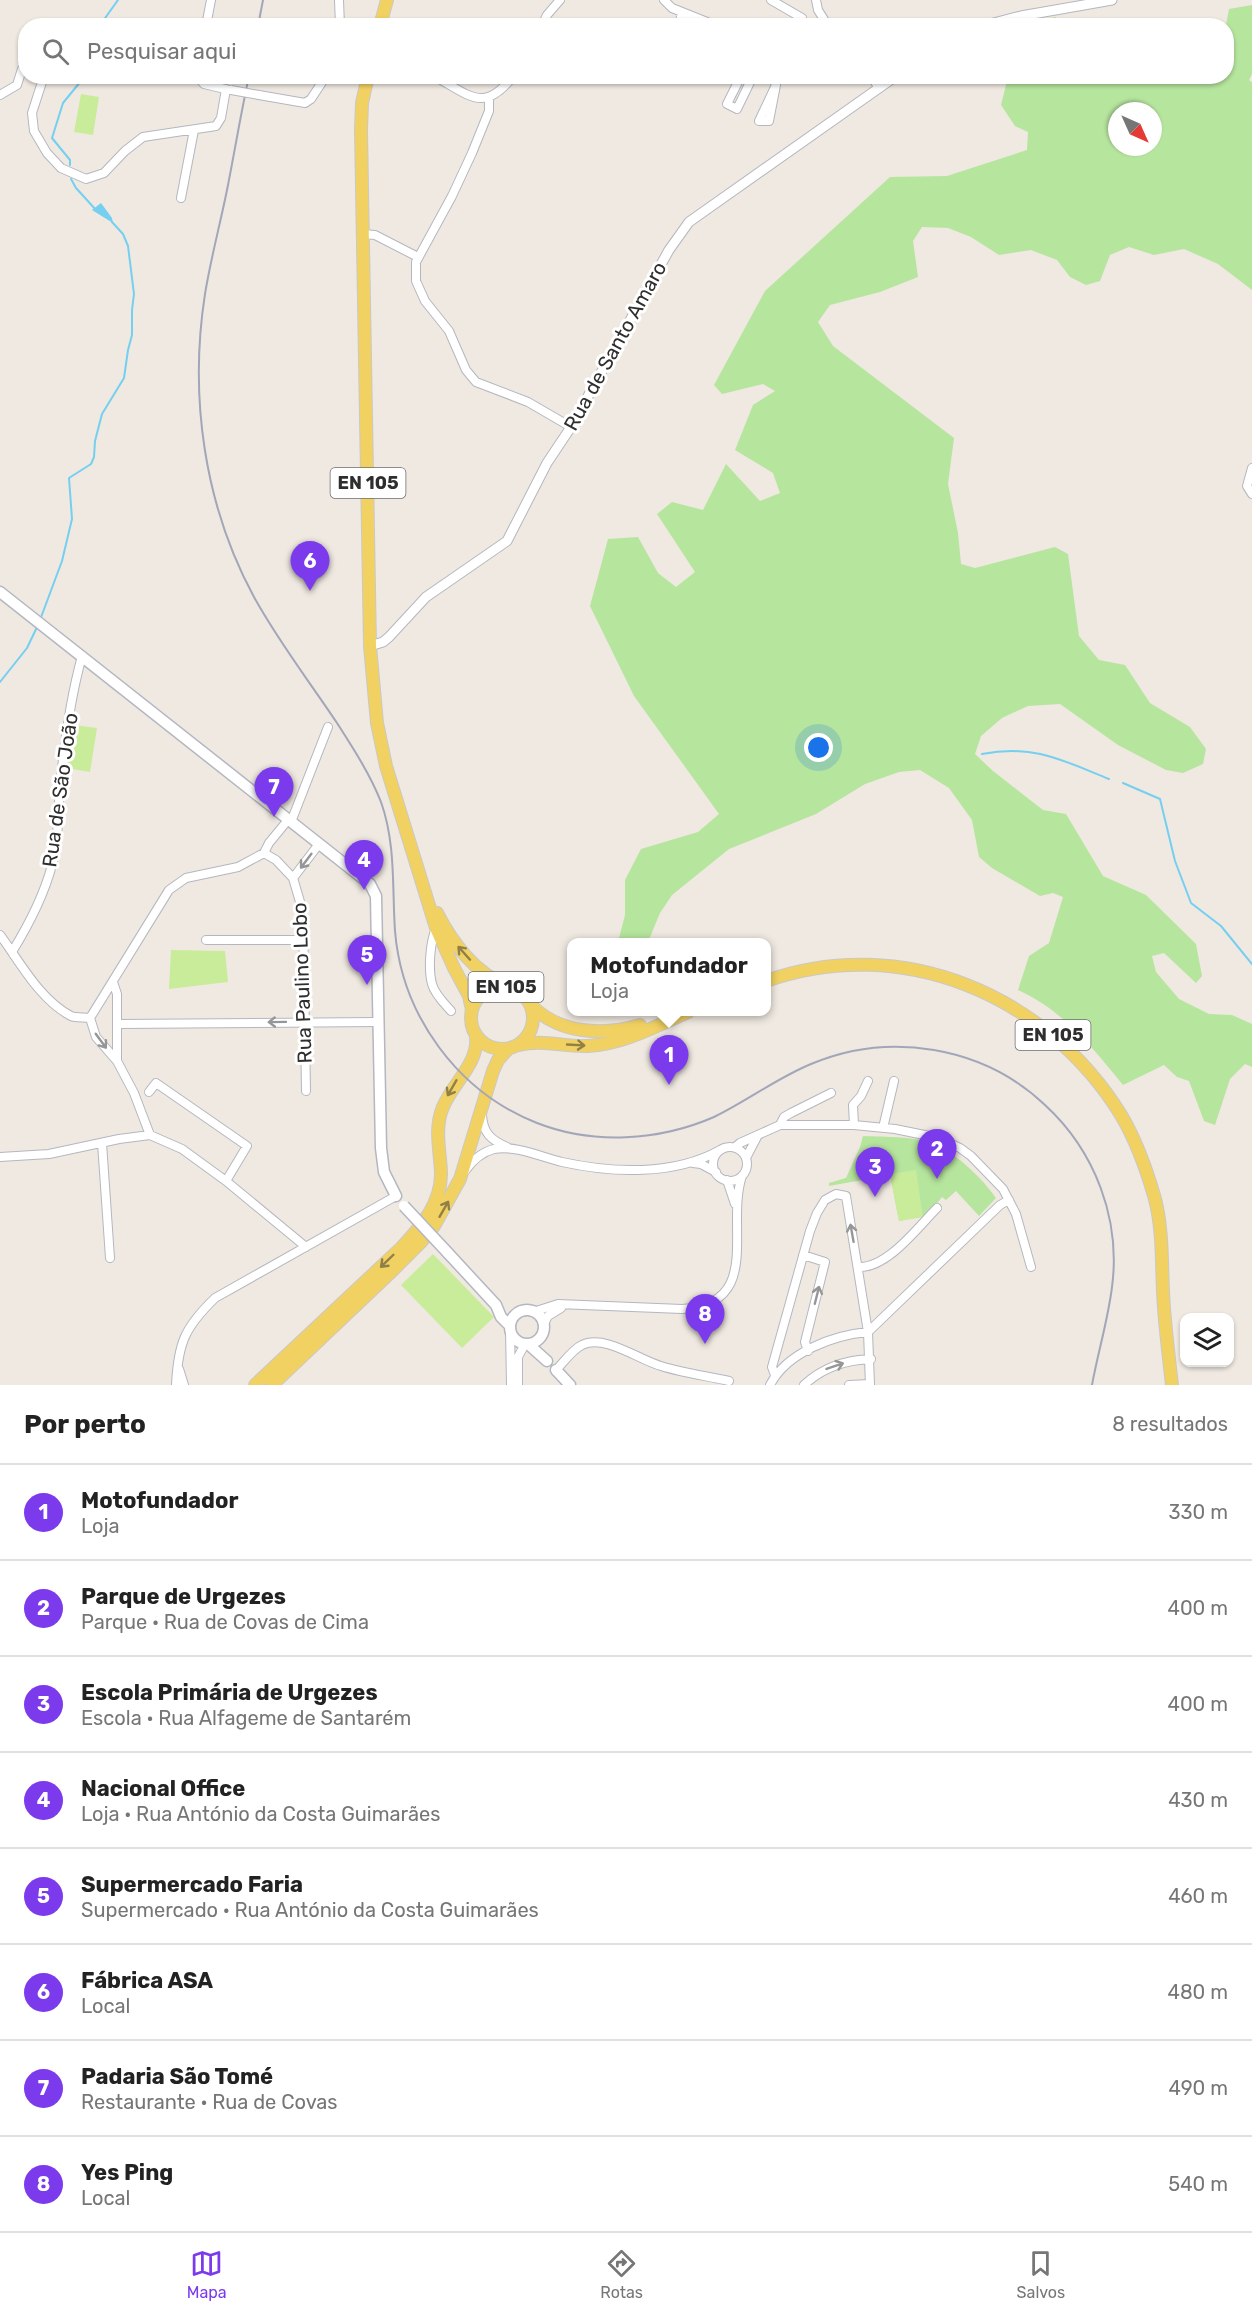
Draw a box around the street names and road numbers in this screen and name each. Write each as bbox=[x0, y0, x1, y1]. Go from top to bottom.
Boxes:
street label: Rua de Santo Amaro bbox=[559, 257, 671, 435]
road number: EN 105 bbox=[330, 468, 406, 498]
street label: Rua de São João bbox=[37, 711, 83, 869]
street label: Rua Paulino Lobo bbox=[287, 902, 317, 1064]
road number: EN 105 bbox=[468, 972, 544, 1002]
road number: EN 105 bbox=[1016, 1020, 1090, 1050]

